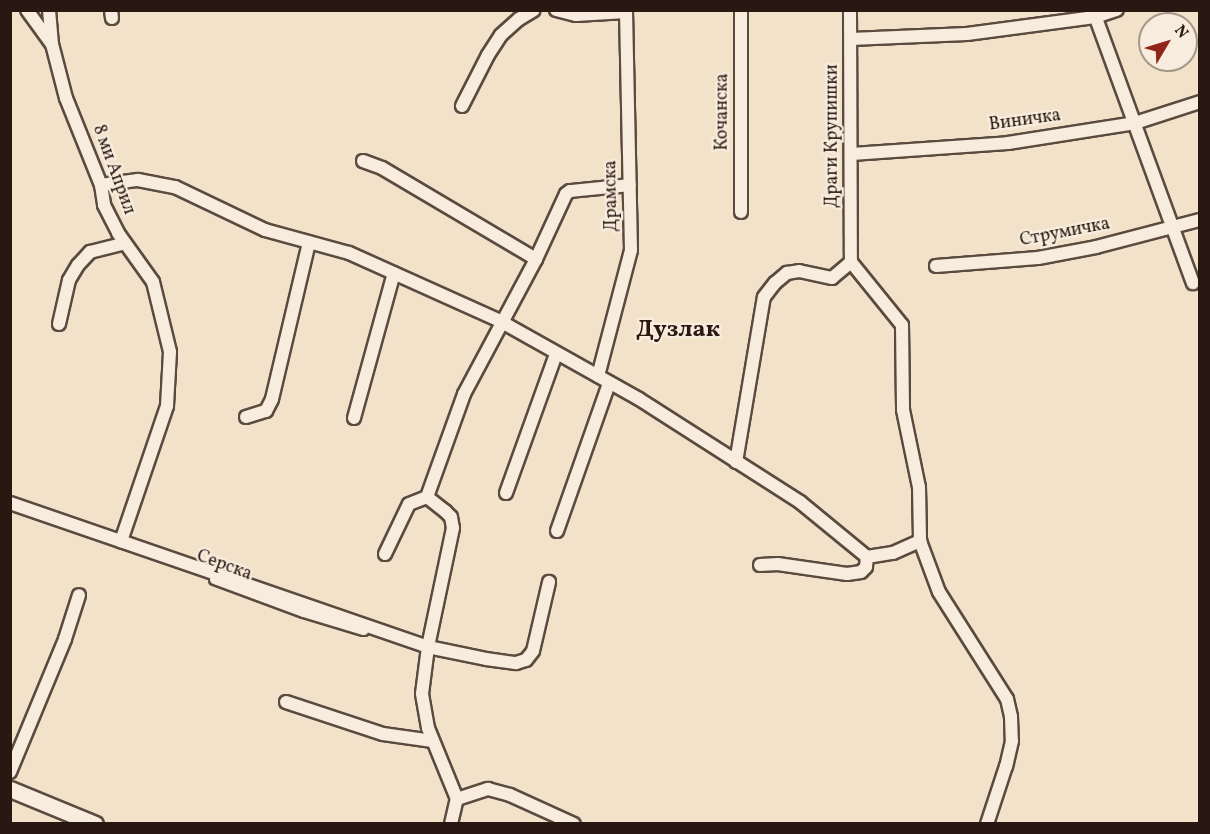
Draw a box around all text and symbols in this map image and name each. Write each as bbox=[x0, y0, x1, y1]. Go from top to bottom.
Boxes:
north arrow bbox=[1138, 12, 1198, 72]
text: N bbox=[1168, 21, 1193, 44]
street label: Драги Крупишки bbox=[822, 64, 844, 208]
street label: Кочанска bbox=[712, 73, 734, 151]
street label: Виничка bbox=[988, 105, 1062, 137]
street label: 8 ми Април bbox=[87, 122, 139, 218]
street label: Драмска bbox=[601, 160, 623, 232]
street label: Струмичка bbox=[1018, 214, 1112, 252]
district label: Дузлак bbox=[636, 317, 720, 345]
street label: Серска bbox=[193, 546, 255, 586]

